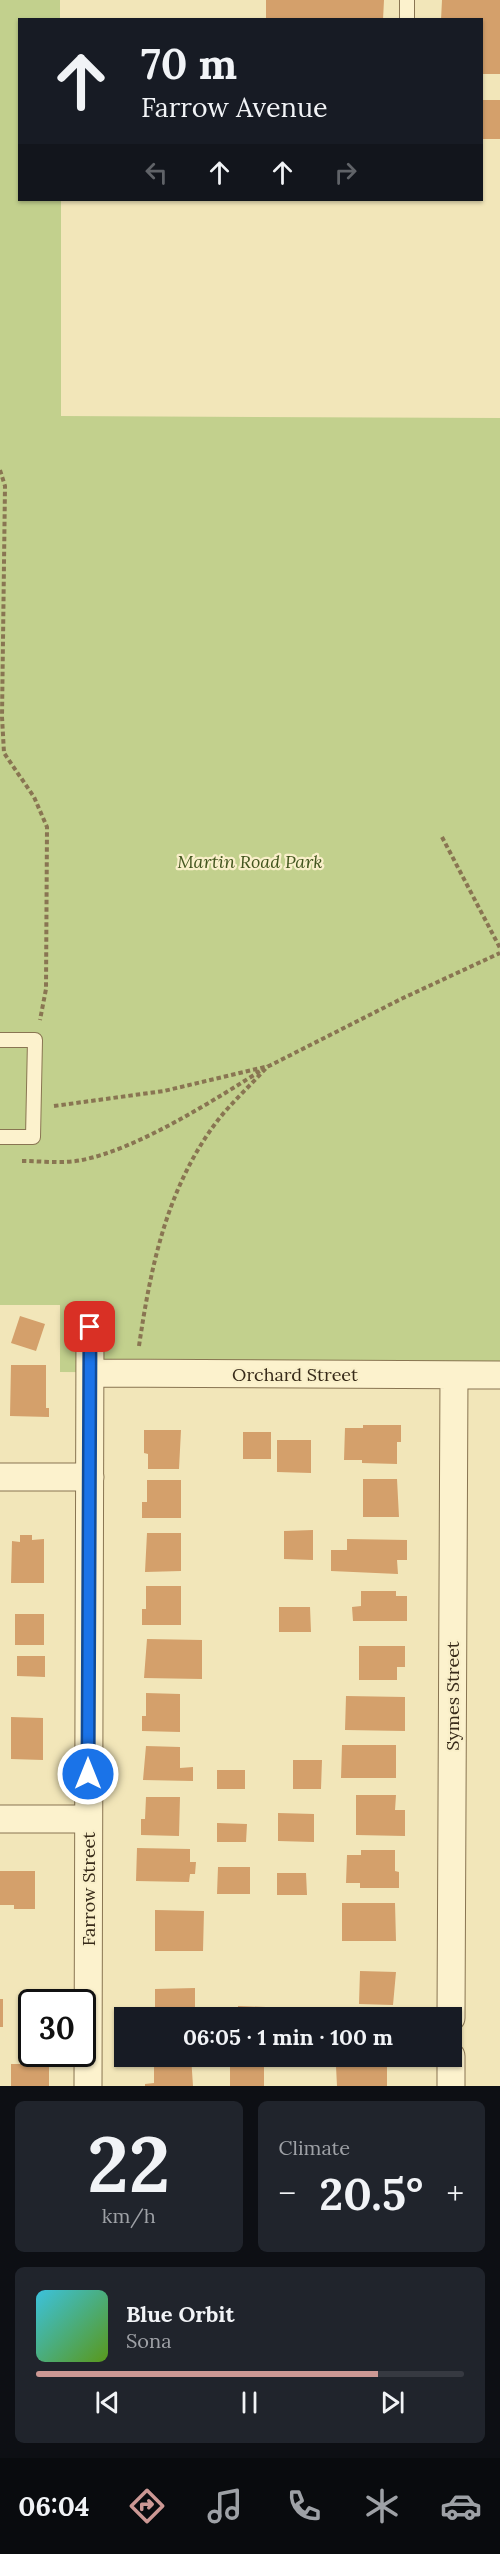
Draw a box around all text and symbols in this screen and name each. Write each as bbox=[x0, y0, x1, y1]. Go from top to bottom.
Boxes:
text: 70 m bbox=[141, 37, 237, 91]
icon: ahead bbox=[42, 42, 120, 120]
text: Farrow Avenue bbox=[141, 90, 328, 124]
icon: left bbox=[140, 156, 173, 189]
icon: ahead bbox=[203, 156, 236, 189]
icon: ahead bbox=[266, 156, 299, 189]
icon: right bbox=[329, 156, 362, 189]
park label: Martin Road Park bbox=[177, 850, 323, 873]
pin bbox=[64, 1301, 115, 1352]
icon: arrive bbox=[73, 1310, 106, 1343]
street label: Orchard Street bbox=[232, 1363, 358, 1386]
street label: Symes Street bbox=[441, 1641, 464, 1751]
position arrow bbox=[56, 1742, 120, 1806]
street label: Farrow Street bbox=[77, 1832, 100, 1946]
speed limit sign: 30 bbox=[18, 1989, 96, 2067]
text: 06:05 · 1 min · 100 m bbox=[183, 2023, 393, 2051]
text: 22 bbox=[87, 2114, 170, 2213]
text: Climate bbox=[279, 2135, 350, 2160]
text: 20.5° bbox=[319, 2165, 423, 2222]
text: − bbox=[279, 2172, 296, 2214]
text: + bbox=[446, 2172, 464, 2214]
text: km/h bbox=[102, 2203, 156, 2228]
text: Blue Orbit bbox=[126, 2300, 234, 2328]
text: Sona bbox=[126, 2328, 172, 2353]
icon: previous bbox=[91, 2386, 124, 2419]
icon: pause bbox=[233, 2386, 266, 2419]
icon: next bbox=[376, 2386, 409, 2419]
icon: directions bbox=[126, 2485, 168, 2527]
icon: music bbox=[204, 2485, 246, 2527]
icon: phone bbox=[283, 2485, 325, 2527]
icon: climate bbox=[361, 2485, 403, 2527]
icon: car bbox=[440, 2485, 482, 2527]
text: 06:04 bbox=[18, 2489, 90, 2523]

